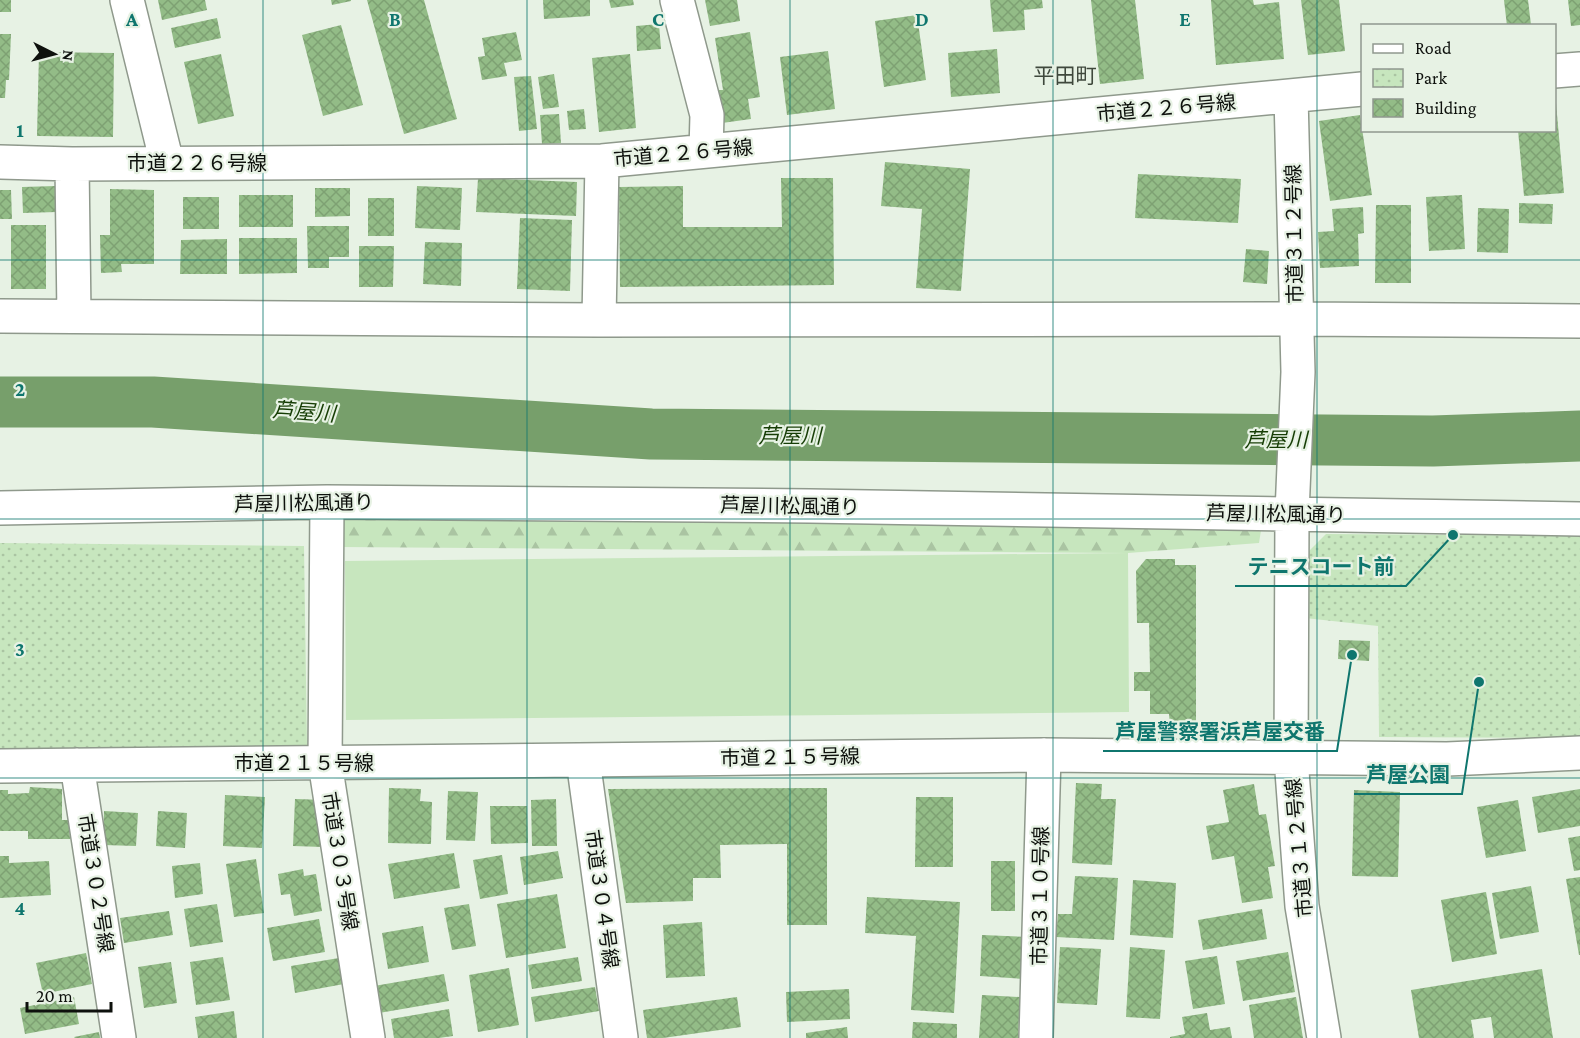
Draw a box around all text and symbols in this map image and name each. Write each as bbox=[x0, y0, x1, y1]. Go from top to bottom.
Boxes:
text: A bbox=[125, 8, 139, 30]
text: B bbox=[389, 8, 401, 30]
text: C bbox=[652, 8, 664, 30]
text: D bbox=[915, 8, 929, 30]
text: E bbox=[1179, 8, 1191, 30]
north arrow bbox=[24, 24, 84, 84]
legend bbox=[1361, 24, 1556, 132]
text: Road bbox=[1415, 38, 1452, 58]
text: N bbox=[59, 49, 77, 62]
district label: 平田町 bbox=[1034, 64, 1097, 88]
text: Park bbox=[1415, 68, 1447, 88]
street label: 市道２２６号線 bbox=[1095, 91, 1237, 125]
text: Building bbox=[1415, 98, 1477, 118]
text: 1 bbox=[16, 119, 24, 141]
street label: 市道２２６号線 bbox=[612, 136, 754, 170]
street label: 市道２２６号線 bbox=[127, 152, 267, 174]
street label: 市道３１２号線 bbox=[1282, 164, 1306, 304]
text: 2 bbox=[15, 378, 25, 400]
water label: 芦屋川 bbox=[272, 398, 338, 426]
water label: 芦屋川 bbox=[759, 424, 823, 448]
water label: 芦屋川 bbox=[1245, 428, 1309, 452]
street label: 芦屋川松風通り bbox=[234, 491, 374, 515]
street label: 芦屋川松風通り bbox=[720, 494, 860, 518]
street label: 芦屋川松風通り bbox=[1206, 502, 1346, 526]
callout: テニスコート前 bbox=[1235, 547, 1406, 586]
text: テニスコート前 bbox=[1248, 555, 1395, 579]
text: 3 bbox=[15, 638, 25, 660]
callout: 芦屋警察署浜芦屋交番 bbox=[1103, 712, 1337, 751]
text: 芦屋警察署浜芦屋交番 bbox=[1115, 720, 1325, 744]
street label: 市道２１５号線 bbox=[720, 745, 860, 769]
street label: 市道２１５号線 bbox=[234, 752, 374, 774]
callout: 芦屋公園 bbox=[1354, 755, 1462, 794]
text: 芦屋公園 bbox=[1366, 763, 1450, 787]
street label: 市道３１２号線 bbox=[1282, 777, 1316, 919]
street label: 市道３０３号線 bbox=[318, 790, 362, 932]
street label: 市道３０２号線 bbox=[74, 812, 118, 954]
street label: 市道３１０号線 bbox=[1028, 826, 1052, 966]
street label: 市道３０４号線 bbox=[581, 828, 623, 970]
text: 4 bbox=[15, 897, 26, 919]
scale bar bbox=[27, 975, 111, 1013]
text: 20 m bbox=[36, 986, 73, 1006]

